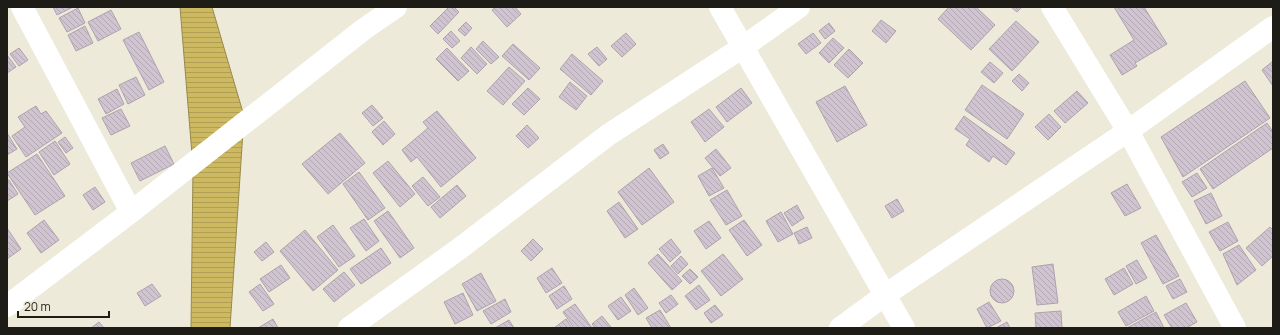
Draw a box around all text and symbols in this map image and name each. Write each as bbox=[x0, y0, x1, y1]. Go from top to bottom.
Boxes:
scale bar bbox=[18, 293, 109, 319]
text: 20 m bbox=[24, 298, 51, 315]

